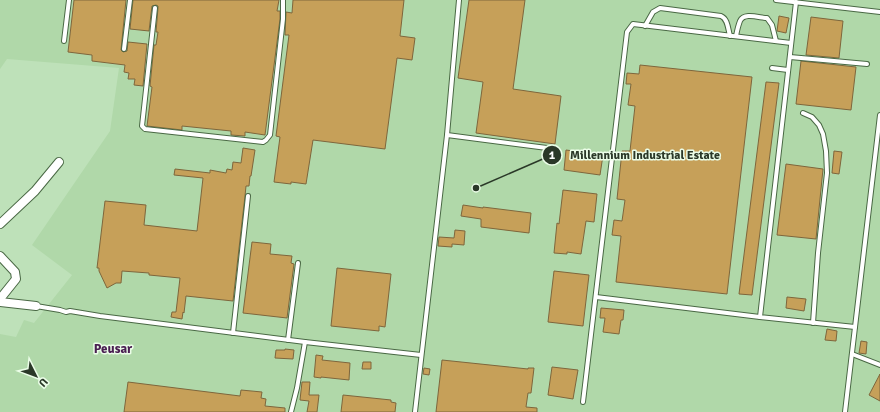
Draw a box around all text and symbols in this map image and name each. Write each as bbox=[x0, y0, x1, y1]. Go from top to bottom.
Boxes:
callout: Millennium Industrial Estate bbox=[542, 143, 728, 167]
text: 1 bbox=[549, 148, 556, 163]
text: Millennium Industrial Estate bbox=[570, 148, 720, 163]
district label: Peusar bbox=[94, 341, 133, 357]
north arrow bbox=[16, 356, 56, 396]
text: U bbox=[36, 375, 50, 389]

